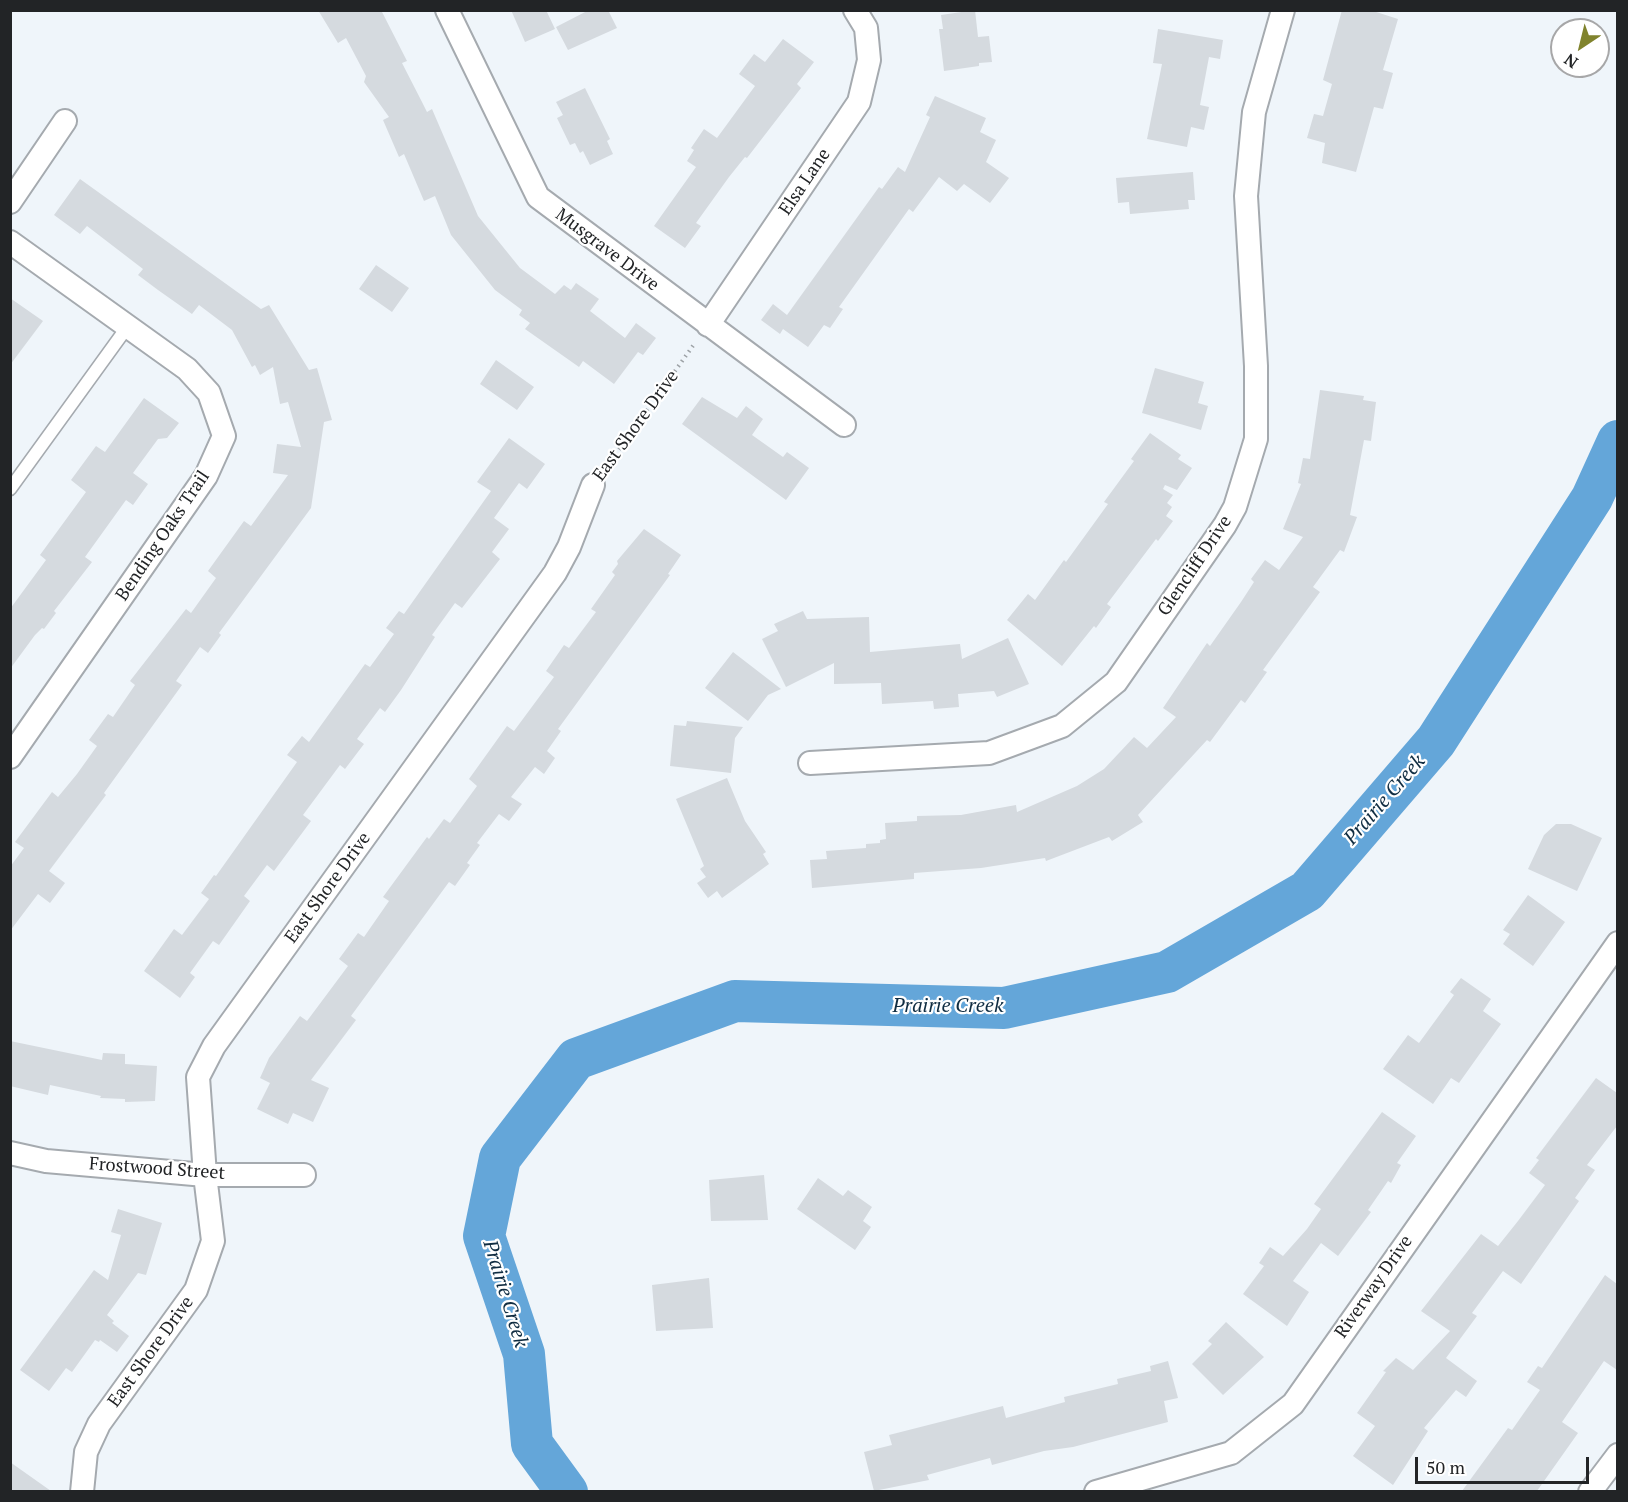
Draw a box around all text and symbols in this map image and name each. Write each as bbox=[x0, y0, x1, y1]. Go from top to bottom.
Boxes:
north arrow bbox=[1550, 18, 1610, 78]
text: N bbox=[1560, 49, 1582, 74]
street label: Elsa Lane bbox=[775, 145, 835, 219]
street label: Musgrave Drive bbox=[551, 204, 663, 296]
street label: East Shore Drive bbox=[589, 366, 683, 486]
street label: Bending Oaks Trail bbox=[112, 467, 214, 605]
street label: Glencliff Drive bbox=[1154, 512, 1236, 620]
water label: Prairie Creek bbox=[1340, 750, 1430, 850]
street label: East Shore Drive bbox=[281, 828, 375, 948]
water label: Prairie Creek bbox=[892, 994, 1004, 1018]
street label: Frostwood Street bbox=[88, 1153, 226, 1185]
street label: Riverway Drive bbox=[1331, 1231, 1417, 1343]
water label: Prairie Creek bbox=[477, 1237, 533, 1351]
street label: East Shore Drive bbox=[104, 1292, 198, 1412]
scale bar bbox=[1418, 1445, 1592, 1483]
text: 50 m bbox=[1426, 1455, 1465, 1479]

